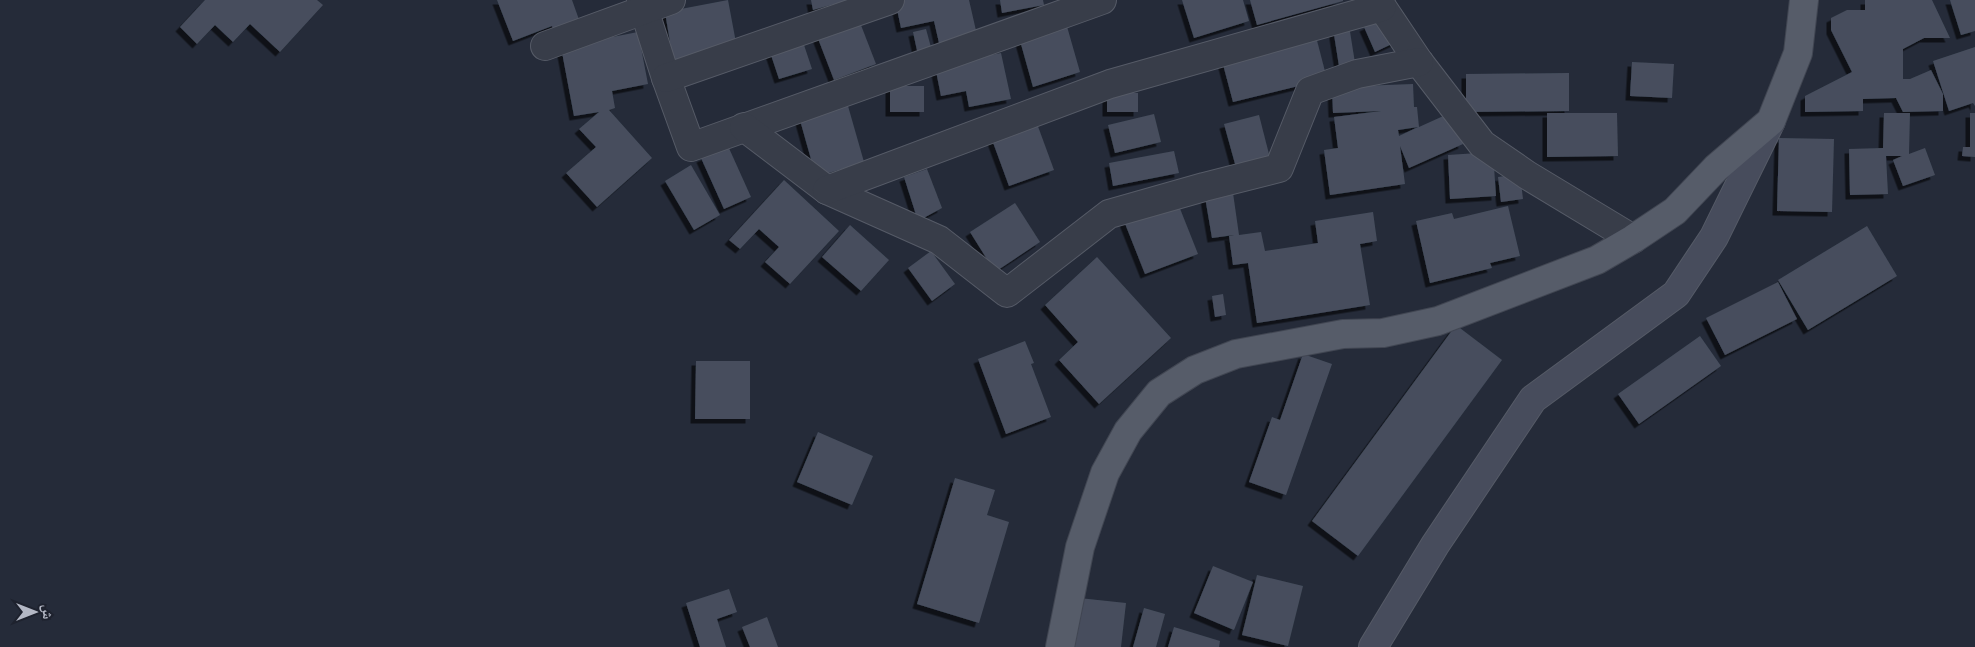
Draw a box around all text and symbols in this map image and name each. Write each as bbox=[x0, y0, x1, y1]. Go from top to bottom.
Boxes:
north arrow bbox=[10, 587, 60, 637]
text: ش bbox=[39, 605, 58, 620]

